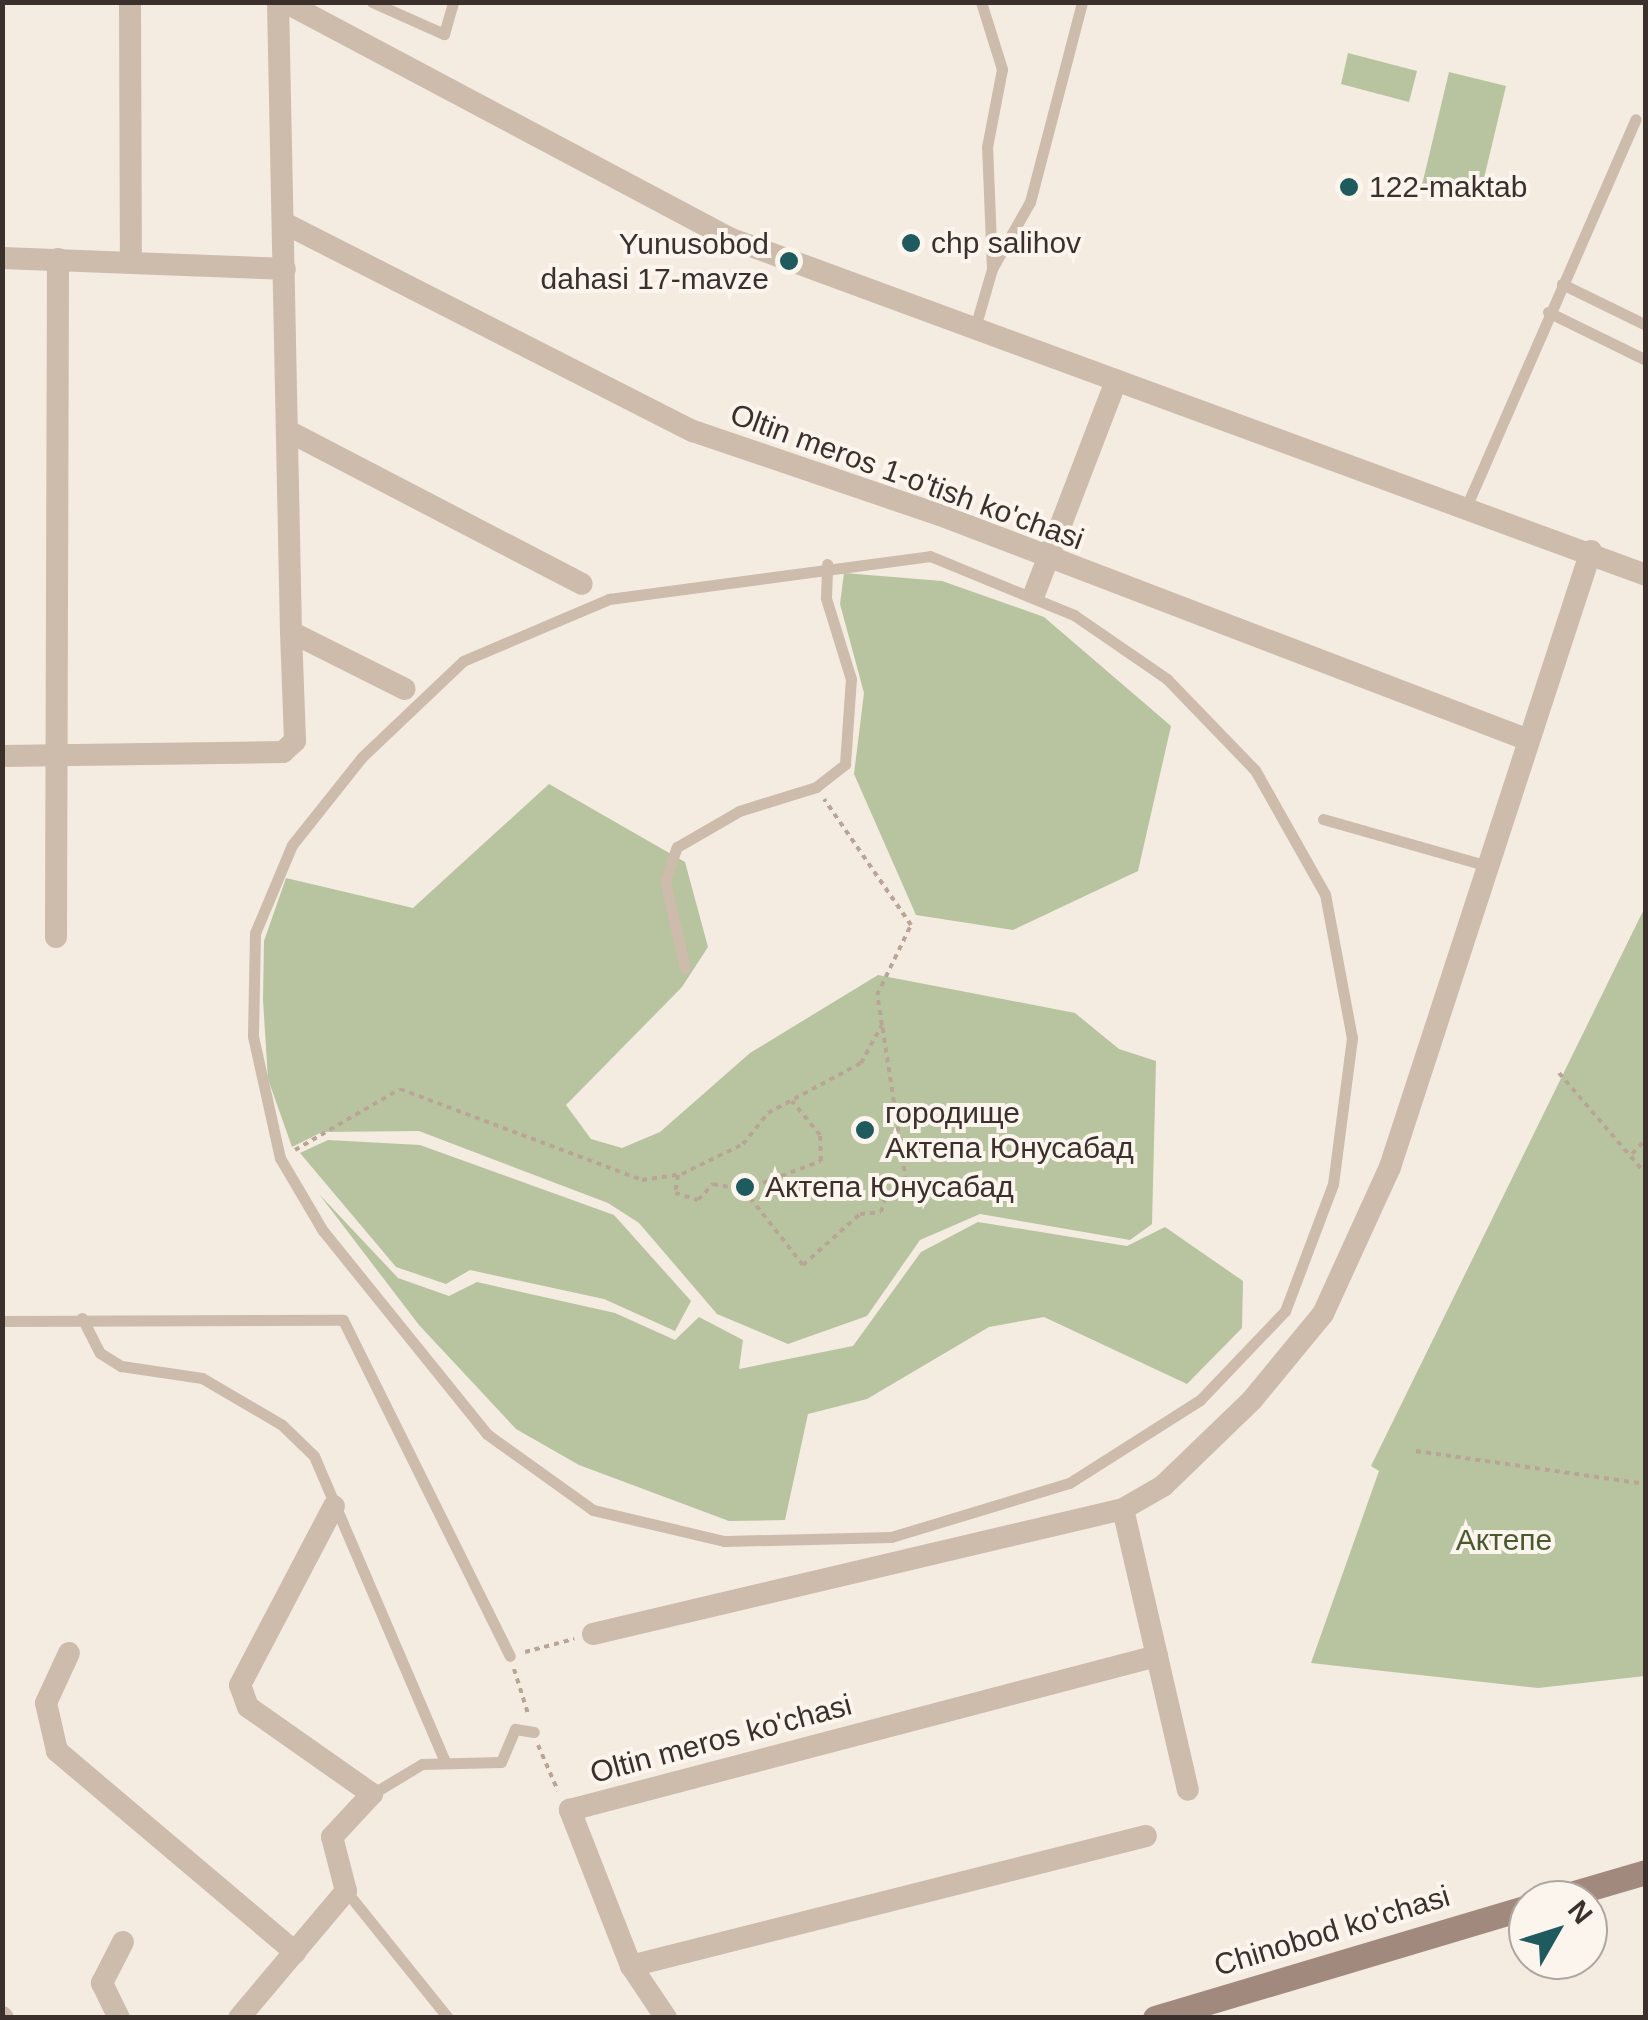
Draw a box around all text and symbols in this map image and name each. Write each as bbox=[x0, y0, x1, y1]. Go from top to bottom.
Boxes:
place label: 122-maktab bbox=[1369, 169, 1527, 205]
marker: 122-maktab bbox=[1338, 176, 1360, 198]
place label: chp salihov bbox=[931, 225, 1081, 261]
place label: Yunusobod dahasi 17-mavze bbox=[541, 226, 769, 296]
marker: chp salihov bbox=[900, 232, 922, 254]
marker: Yunusobod dahasi 17-mavze bbox=[778, 250, 800, 272]
street label: Oltin meros 1-o'tish ko'chasi bbox=[725, 396, 1089, 558]
place label: городище Актепа Юнусабад bbox=[885, 1095, 1134, 1166]
marker: городище Актепа Юнусабад bbox=[854, 1119, 876, 1141]
place label: Актепа Юнусабад bbox=[765, 1169, 1014, 1205]
marker: Актепа Юнусабад bbox=[734, 1176, 756, 1198]
park label: Актепе bbox=[1456, 1522, 1552, 1558]
street label: Oltin meros ko'chasi bbox=[586, 1687, 856, 1791]
street label: Chinobod ko'chasi bbox=[1210, 1878, 1454, 1984]
north arrow bbox=[1508, 1880, 1608, 1980]
text: N bbox=[1562, 1894, 1599, 1930]

